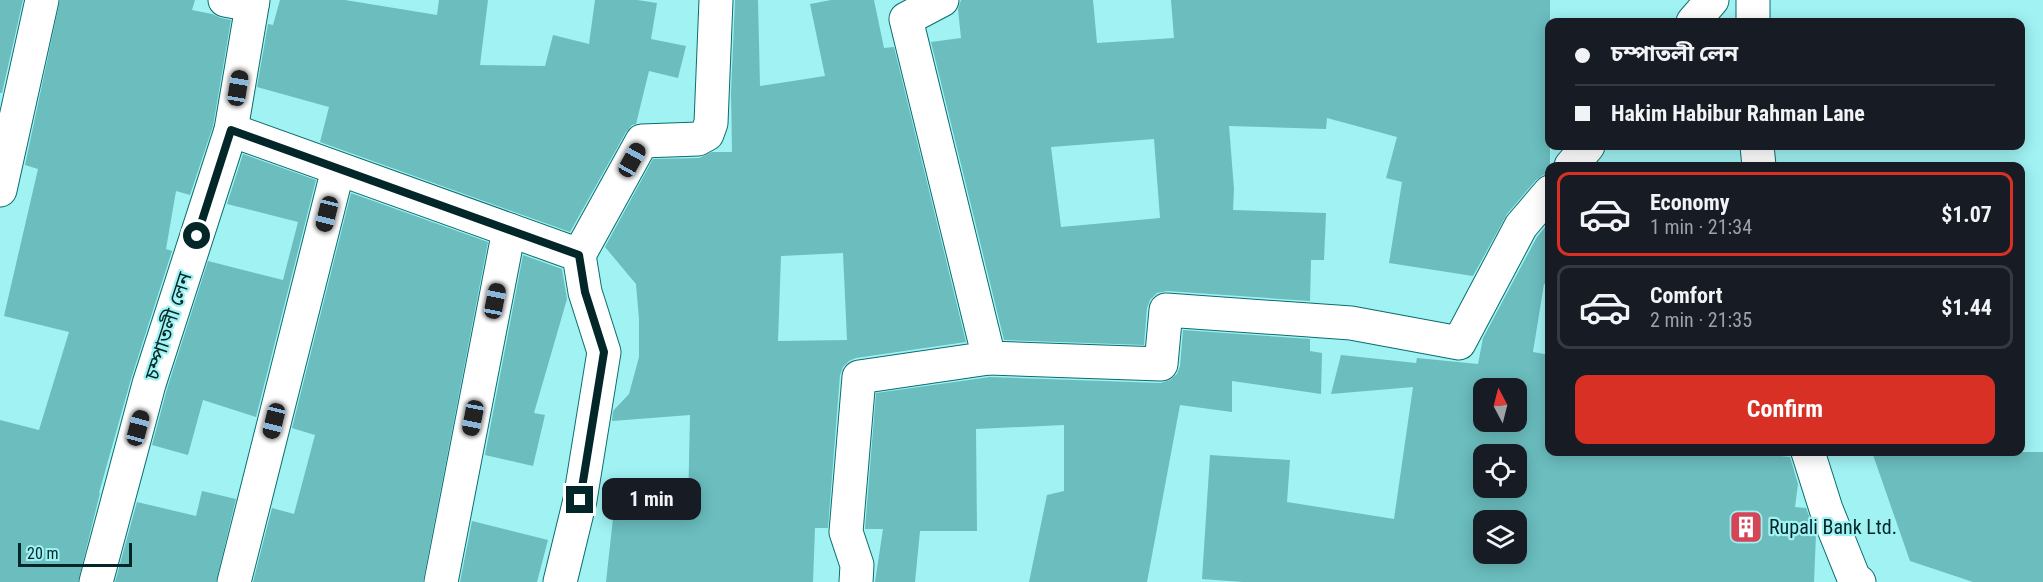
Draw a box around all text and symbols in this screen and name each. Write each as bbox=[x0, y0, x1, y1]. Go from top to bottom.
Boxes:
text: চম্পাতলী লেন bbox=[1611, 41, 1738, 66]
car bbox=[226, 69, 250, 107]
text: Hakim Habibur Rahman Lane bbox=[1611, 101, 1865, 126]
car bbox=[615, 140, 649, 180]
icon: car bbox=[1578, 187, 1632, 241]
text: Economy bbox=[1650, 190, 1730, 215]
car bbox=[314, 194, 340, 234]
text: $1.07 bbox=[1941, 202, 1992, 227]
text: 1 min · 21:34 bbox=[1650, 215, 1752, 239]
route start bbox=[183, 222, 210, 249]
street label: চম্পাতলী লেন bbox=[139, 268, 197, 384]
icon: car bbox=[1578, 280, 1632, 334]
car bbox=[483, 282, 507, 320]
text: Comfort bbox=[1650, 283, 1723, 308]
text: $1.44 bbox=[1941, 295, 1992, 320]
text: 2 min · 21:35 bbox=[1650, 308, 1752, 332]
button: Confirm bbox=[1575, 375, 1995, 444]
north arrow bbox=[1473, 378, 1527, 432]
map controls bbox=[1473, 378, 1527, 564]
car bbox=[461, 399, 485, 437]
car bbox=[261, 401, 287, 441]
car bbox=[125, 408, 151, 448]
button: locate bbox=[1473, 444, 1527, 498]
callout: 1 min bbox=[601, 479, 700, 521]
route end bbox=[566, 486, 593, 513]
text: 1 min bbox=[629, 487, 674, 511]
building icon: Rupali Bank Ltd. bbox=[1728, 509, 1764, 545]
button: layers bbox=[1473, 510, 1527, 564]
place label: Rupali Bank Ltd. bbox=[1769, 515, 1897, 539]
scale bar bbox=[18, 540, 132, 568]
text: 20 m bbox=[27, 544, 59, 563]

